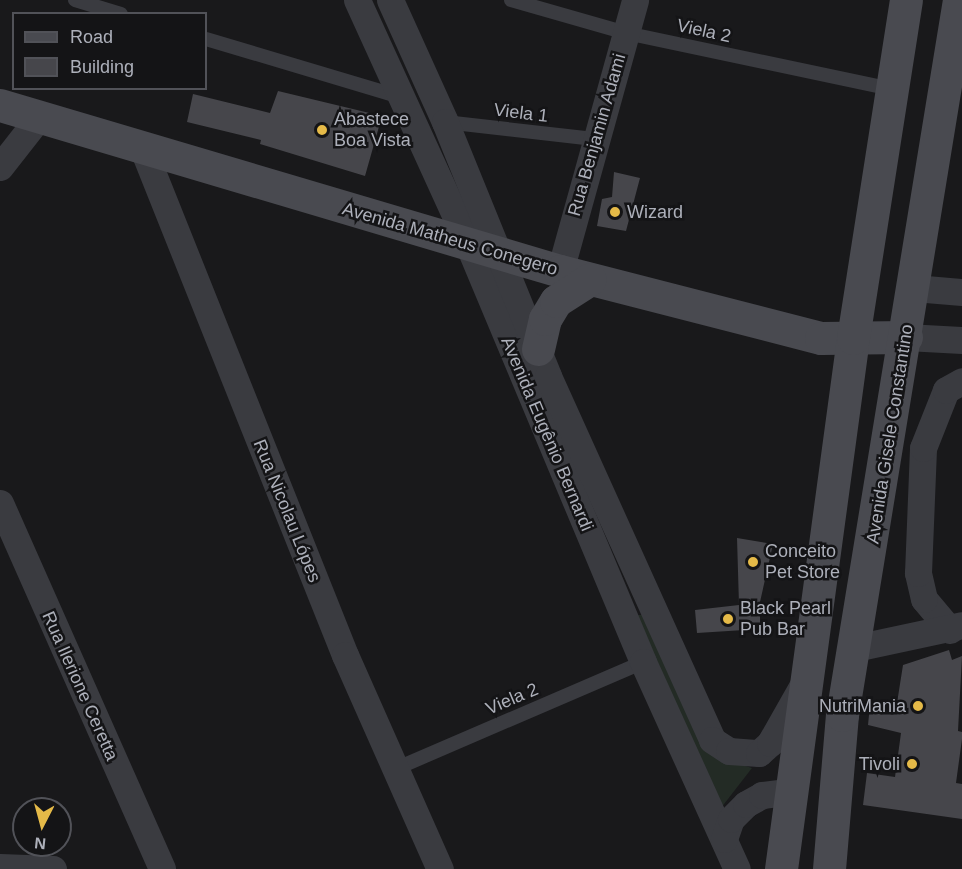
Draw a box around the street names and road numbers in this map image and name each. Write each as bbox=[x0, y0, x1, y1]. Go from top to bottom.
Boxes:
street label: Viela 2 bbox=[675, 15, 733, 47]
street label: Rua Benjamin Adami bbox=[563, 51, 631, 219]
street label: Viela 1 bbox=[493, 99, 549, 127]
street label: Avenida Matheus Conegero bbox=[340, 198, 560, 280]
street label: Avenida Gisele Constantino bbox=[862, 323, 918, 545]
street label: Avenida Eugênio Bernardi bbox=[496, 334, 598, 534]
street label: Rua Nicolau Lópes bbox=[248, 436, 326, 586]
street label: Rua Ilerione Ceretta bbox=[37, 608, 123, 764]
street label: Viela 2 bbox=[483, 678, 541, 720]

